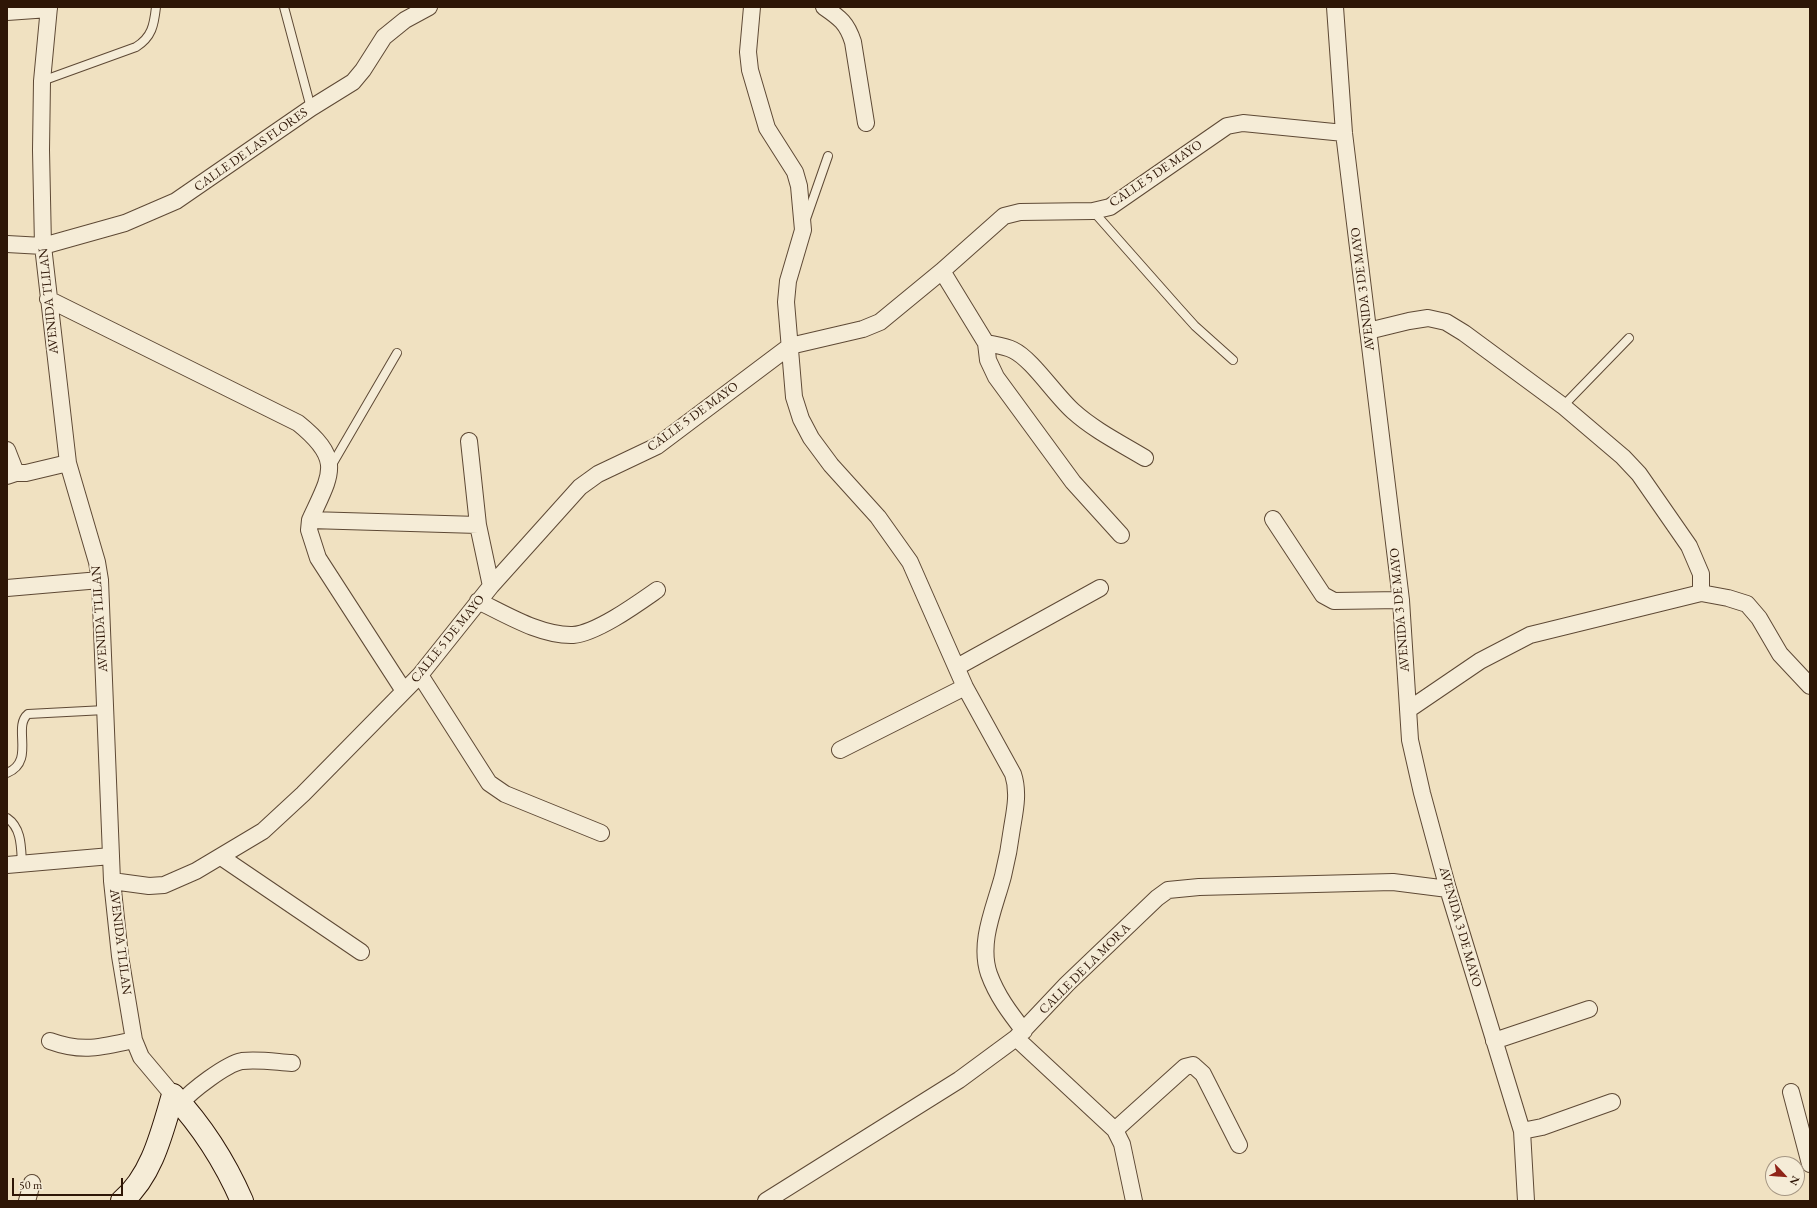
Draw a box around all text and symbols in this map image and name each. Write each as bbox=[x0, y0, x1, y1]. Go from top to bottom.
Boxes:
street label: CALLE DE LAS FLORES bbox=[191, 105, 311, 195]
street label: CALLE 5 DE MAYO bbox=[1107, 137, 1205, 211]
street label: AVENIDA 3 DE MAYO bbox=[1348, 226, 1378, 352]
street label: AVENIDA TLILAN bbox=[36, 247, 62, 355]
street label: CALLE 5 DE MAYO bbox=[644, 379, 742, 455]
street label: AVENIDA 3 DE MAYO bbox=[1387, 547, 1413, 673]
street label: AVENIDA TLILAN bbox=[89, 565, 111, 673]
street label: CALLE 5 DE MAYO bbox=[408, 592, 488, 686]
street label: AVENIDA 3 DE MAYO bbox=[1435, 865, 1485, 989]
street label: AVENIDA TLILAN bbox=[106, 888, 134, 996]
street label: CALLE DE LA MORA bbox=[1036, 920, 1134, 1018]
north arrow bbox=[1765, 1156, 1805, 1196]
scale bar bbox=[14, 1170, 125, 1196]
text: N bbox=[1787, 1174, 1803, 1188]
text: 50 m bbox=[19, 1177, 42, 1193]

